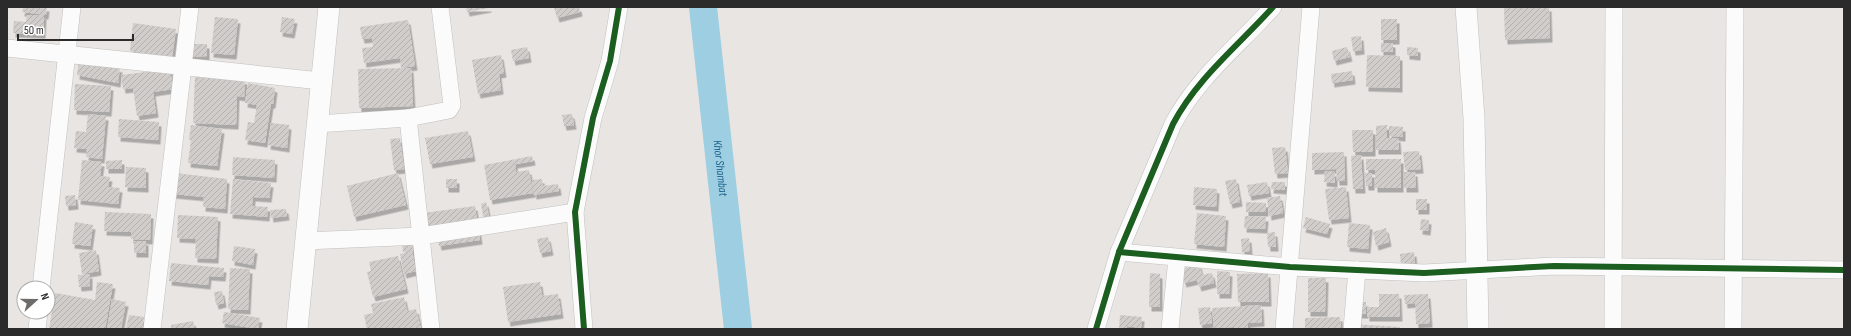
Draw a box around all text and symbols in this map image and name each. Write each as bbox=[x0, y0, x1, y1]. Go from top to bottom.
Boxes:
scale bar bbox=[18, 16, 133, 42]
text: 50 m bbox=[24, 23, 44, 38]
water label: Khor Shambat bbox=[710, 139, 731, 197]
north arrow bbox=[16, 280, 56, 320]
text: N bbox=[38, 292, 52, 302]

